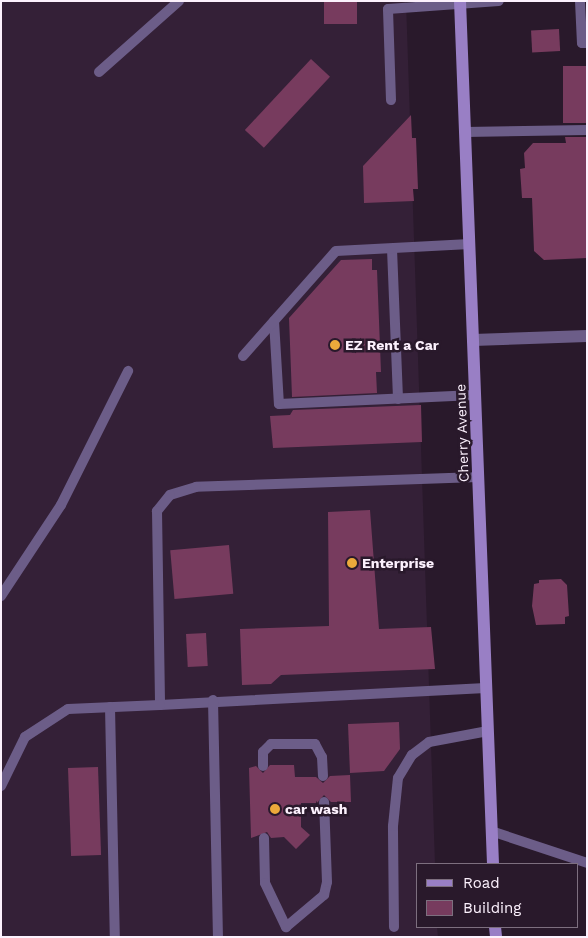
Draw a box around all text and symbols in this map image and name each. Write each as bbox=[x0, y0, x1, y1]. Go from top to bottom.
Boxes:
place label: EZ Rent a Car bbox=[345, 337, 439, 353]
marker: EZ Rent a Car bbox=[329, 339, 341, 351]
street label: Cherry Avenue bbox=[452, 383, 472, 483]
place label: Enterprise bbox=[362, 555, 434, 571]
marker: Enterprise bbox=[346, 557, 358, 569]
place label: car wash bbox=[285, 801, 348, 817]
marker: car wash bbox=[269, 803, 281, 815]
legend bbox=[416, 863, 578, 928]
text: Road bbox=[463, 874, 500, 892]
text: Building bbox=[463, 899, 521, 917]

